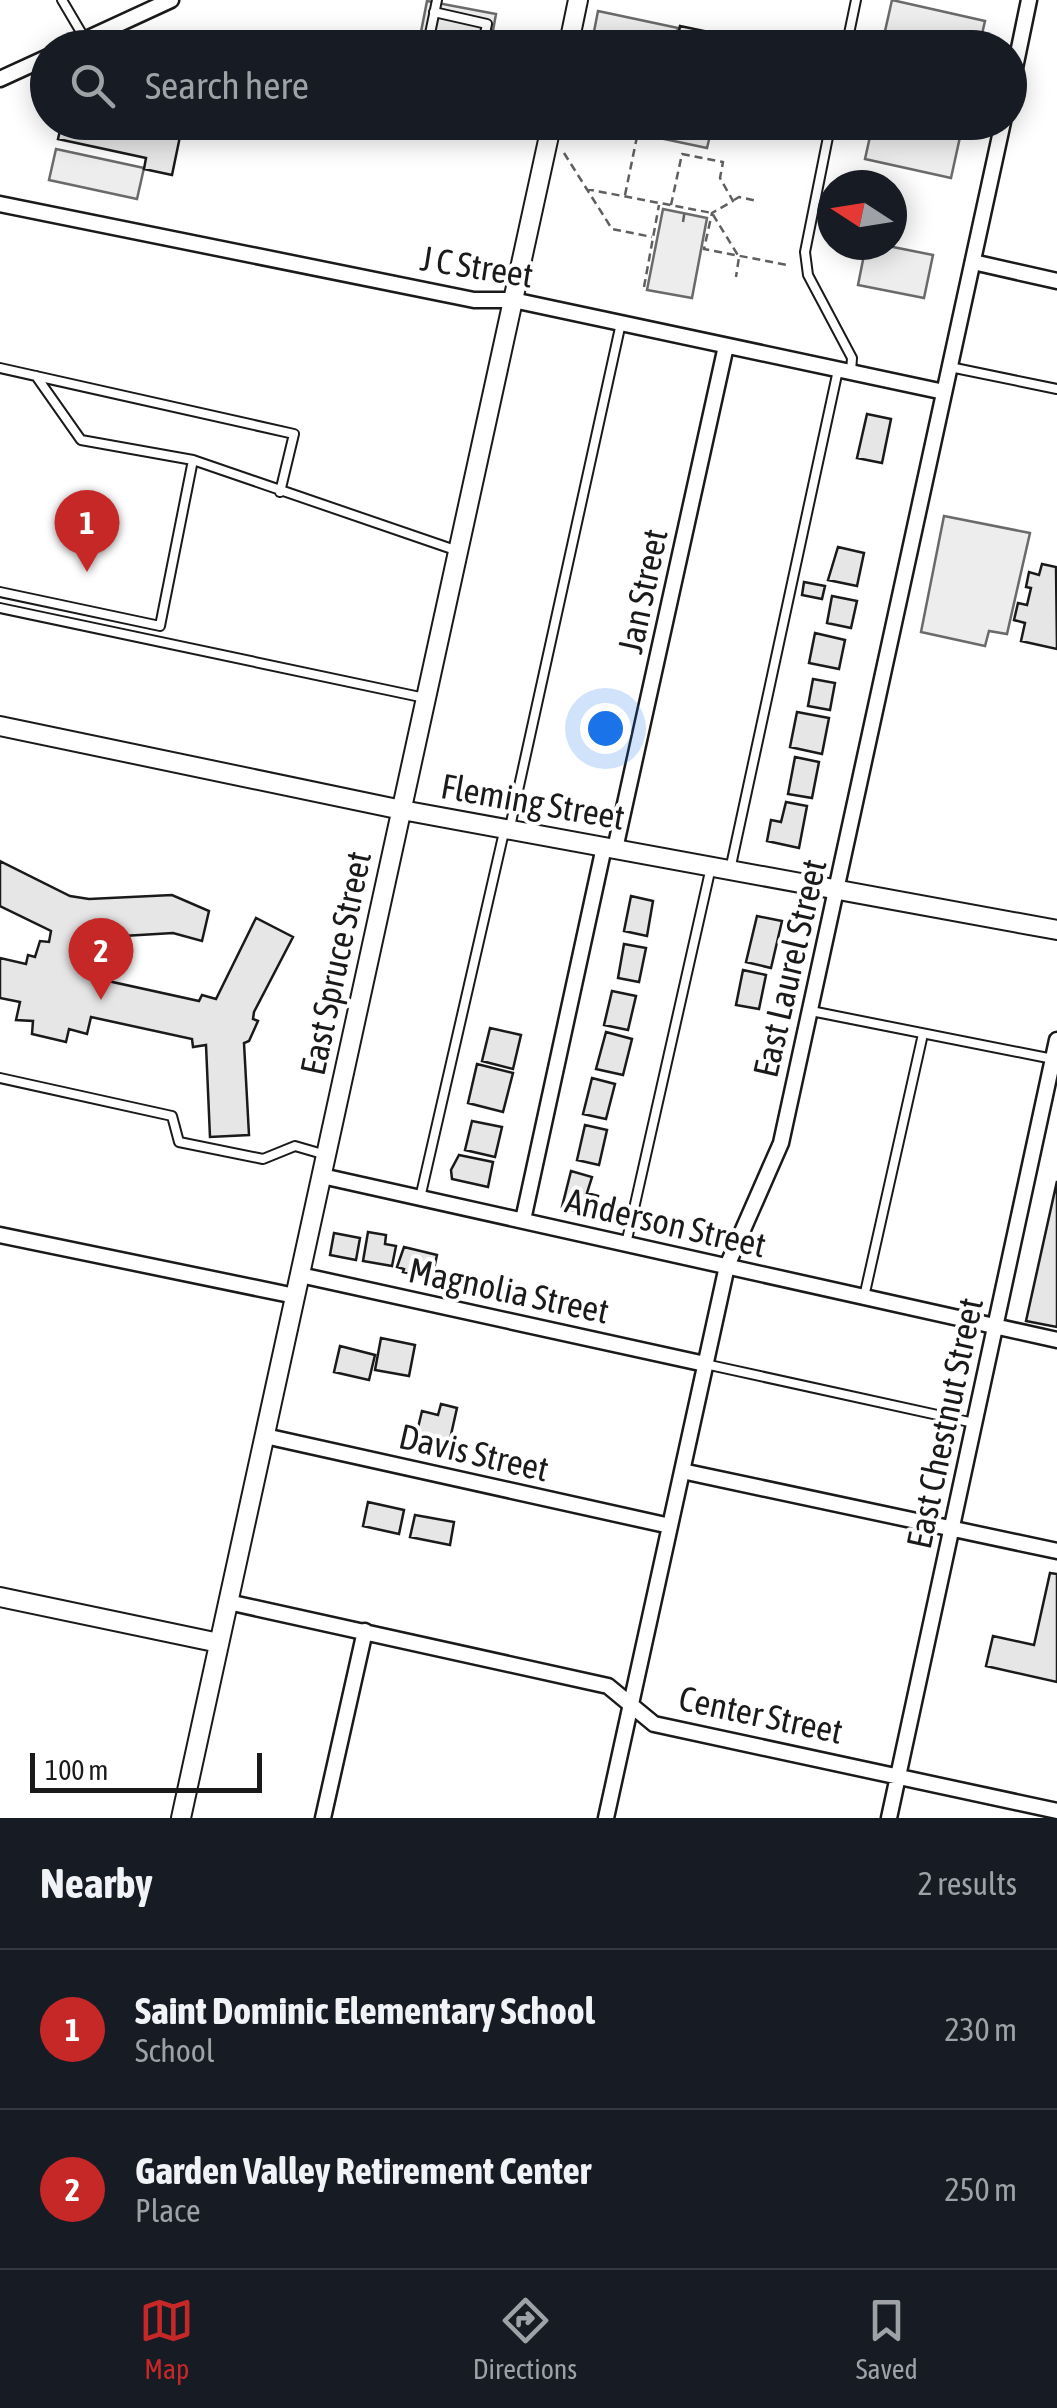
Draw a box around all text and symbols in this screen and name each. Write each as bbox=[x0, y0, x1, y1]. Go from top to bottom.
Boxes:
search box bbox=[30, 30, 1027, 140]
icon: search bbox=[65, 58, 120, 113]
text: Search here bbox=[145, 64, 309, 107]
north arrow bbox=[817, 170, 907, 260]
street label: J C Street bbox=[418, 237, 536, 295]
pin: 1 bbox=[54, 490, 120, 572]
street label: Jan Street bbox=[609, 525, 675, 657]
your location bbox=[580, 703, 631, 754]
street label: Fleming Street bbox=[438, 765, 628, 837]
street label: East Spruce Street bbox=[292, 848, 378, 1078]
street label: East Laurel Street bbox=[745, 855, 833, 1081]
pin: 2 bbox=[68, 918, 134, 1000]
street label: Anderson Street bbox=[562, 1180, 770, 1264]
street label: Magnolia Street bbox=[405, 1249, 613, 1331]
street label: East Chestnut Street bbox=[898, 1294, 990, 1552]
street label: Davis Street bbox=[395, 1415, 553, 1489]
street label: Center Street bbox=[676, 1677, 846, 1751]
scale bar bbox=[30, 1748, 262, 1792]
text: 100 m bbox=[45, 1754, 108, 1786]
text: Nearby bbox=[40, 1859, 153, 1907]
text: 2 results bbox=[918, 1865, 1017, 1902]
text: Saint Dominic Elementary School bbox=[135, 1989, 595, 2032]
text: 1 bbox=[65, 2011, 80, 2048]
text: 230 m bbox=[944, 2011, 1017, 2048]
text: School bbox=[135, 2032, 214, 2069]
text: Garden Valley Retirement Center bbox=[135, 2149, 591, 2192]
text: 2 bbox=[65, 2171, 80, 2208]
text: 250 m bbox=[944, 2171, 1017, 2208]
text: Place bbox=[135, 2192, 200, 2229]
tab: Map bbox=[139, 2293, 194, 2385]
tab: Directions bbox=[473, 2293, 577, 2385]
tab: Saved bbox=[856, 2293, 918, 2385]

